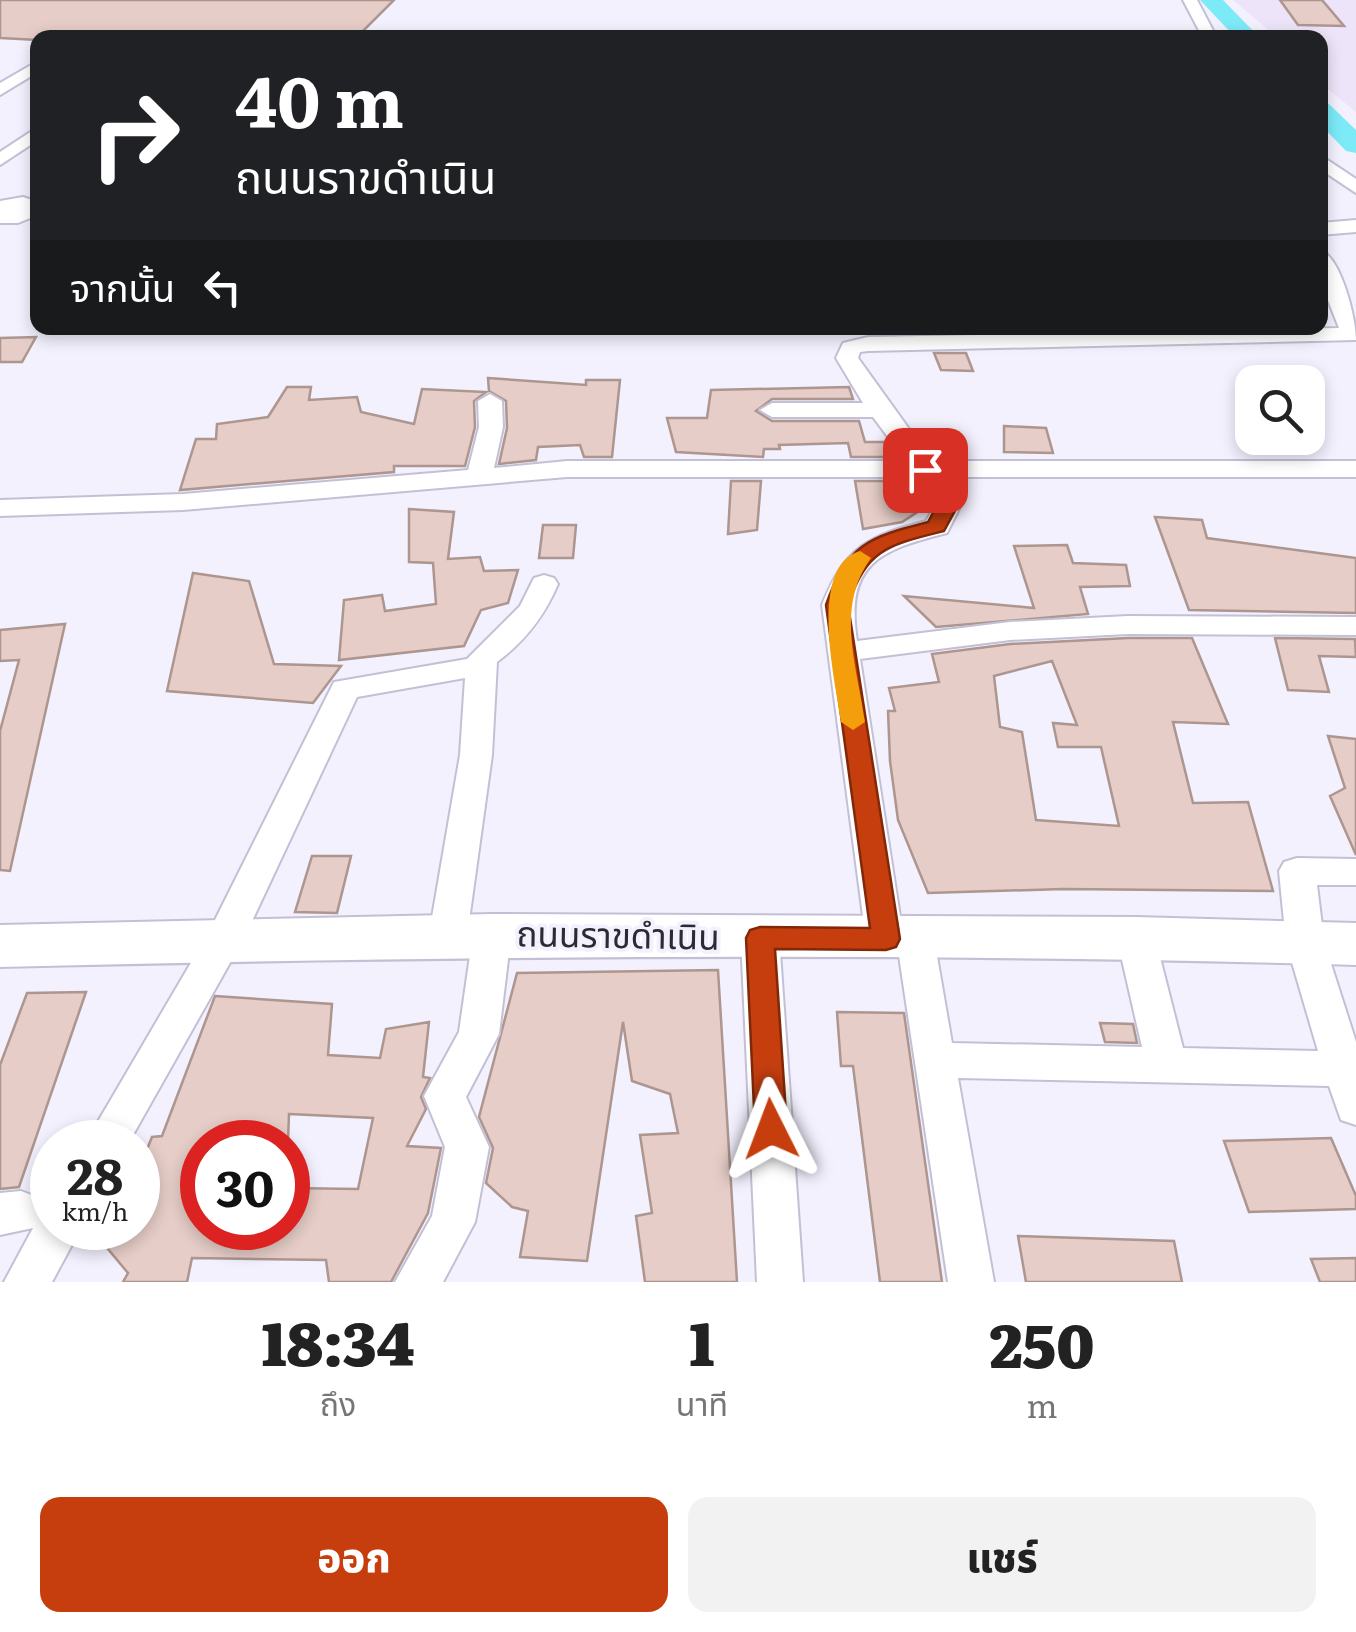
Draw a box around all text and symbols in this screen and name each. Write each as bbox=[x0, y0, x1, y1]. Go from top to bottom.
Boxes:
text: 40 m bbox=[235, 46, 404, 150]
icon: right bbox=[70, 70, 200, 200]
text: ถนนราขดำเนิน bbox=[235, 141, 496, 208]
text: จากนั้น bbox=[70, 257, 175, 314]
icon: left bbox=[195, 260, 250, 315]
map controls bbox=[1235, 365, 1325, 455]
button: search bbox=[1235, 365, 1325, 455]
pin bbox=[883, 428, 968, 513]
icon: arrive bbox=[898, 443, 953, 498]
street label: ถนนราขดำเนิน bbox=[516, 905, 720, 961]
position arrow bbox=[719, 1077, 823, 1181]
speed limit sign: 30 bbox=[180, 1120, 310, 1250]
text: 28 bbox=[67, 1136, 123, 1210]
text: km/h bbox=[62, 1192, 128, 1229]
text: 18:34 bbox=[261, 1295, 414, 1384]
text: 1 bbox=[689, 1295, 714, 1384]
text: 250 bbox=[989, 1297, 1095, 1386]
text: ถึง bbox=[320, 1378, 356, 1426]
text: นาที bbox=[676, 1378, 728, 1426]
text: m bbox=[1026, 1380, 1057, 1428]
button: ออก bbox=[40, 1497, 668, 1612]
button: แชร์ bbox=[688, 1497, 1316, 1612]

